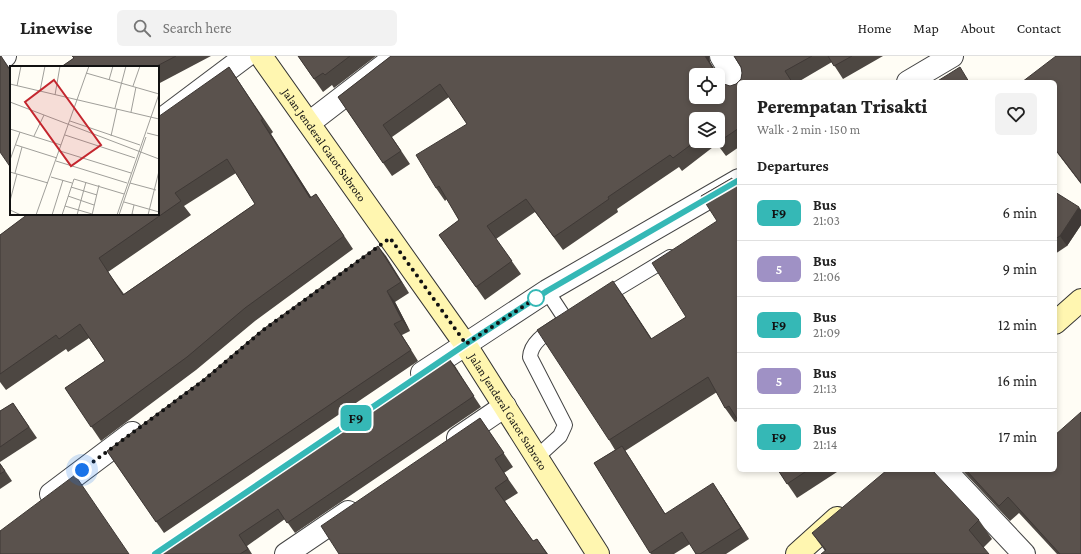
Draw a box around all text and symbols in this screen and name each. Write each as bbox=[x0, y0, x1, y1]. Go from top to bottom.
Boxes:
search box bbox=[117, 10, 397, 46]
text: Linewise bbox=[20, 17, 93, 38]
icon: search bbox=[131, 17, 153, 39]
text: Search here bbox=[163, 20, 232, 36]
text: Home bbox=[858, 20, 891, 36]
text: Map bbox=[913, 20, 939, 36]
text: About bbox=[961, 20, 995, 36]
text: Contact bbox=[1017, 20, 1061, 36]
inset map bbox=[10, 66, 159, 215]
map controls bbox=[689, 68, 725, 148]
button: locate bbox=[689, 68, 725, 104]
street label: Jalan Jenderal Gatot Subroto bbox=[279, 85, 369, 204]
button: heart bbox=[995, 93, 1037, 135]
text: Perempatan Trisakti bbox=[757, 96, 927, 117]
button: layers bbox=[689, 112, 725, 148]
text: Walk · 2 min · 150 m bbox=[757, 122, 860, 137]
text: Departures bbox=[757, 158, 829, 174]
text: Bus bbox=[813, 197, 836, 213]
text: F9 bbox=[772, 205, 787, 221]
text: 6 min bbox=[1003, 205, 1037, 221]
text: 21:03 bbox=[813, 213, 840, 228]
text: Bus bbox=[813, 253, 836, 269]
text: 5 bbox=[776, 261, 782, 277]
text: 9 min bbox=[1003, 261, 1037, 277]
text: 21:06 bbox=[813, 269, 840, 284]
unlabelled marker bbox=[527, 289, 545, 307]
text: Bus bbox=[813, 309, 836, 325]
text: F9 bbox=[772, 317, 787, 333]
text: 12 min bbox=[998, 317, 1037, 333]
text: 21:09 bbox=[813, 325, 840, 340]
street label: Jalan Jenderal Gatot Subroto bbox=[465, 350, 550, 473]
text: Bus bbox=[813, 365, 836, 381]
text: 5 bbox=[776, 373, 782, 389]
text: 16 min bbox=[998, 373, 1037, 389]
text: 21:13 bbox=[813, 381, 837, 396]
line badge: F9 bbox=[338, 405, 374, 431]
text: F9 bbox=[349, 410, 364, 426]
text: Bus bbox=[813, 421, 836, 437]
text: F9 bbox=[772, 429, 787, 445]
text: 17 min bbox=[998, 429, 1037, 445]
text: 21:14 bbox=[813, 437, 837, 452]
your location bbox=[72, 460, 92, 480]

